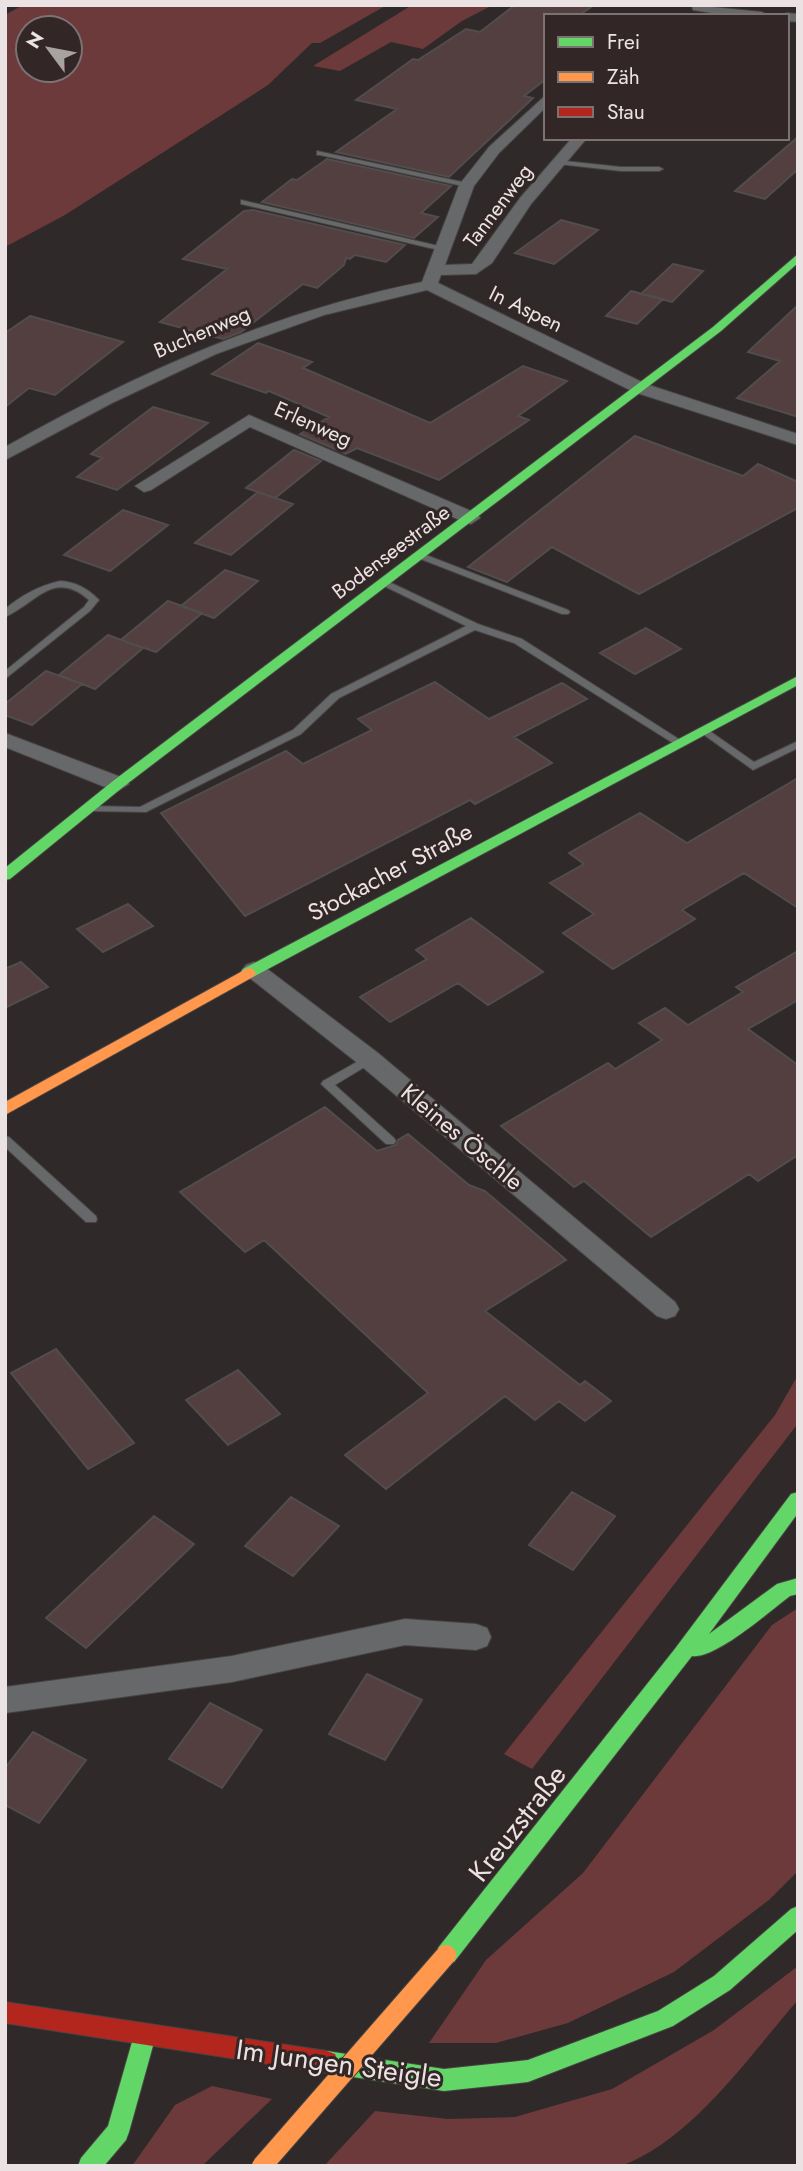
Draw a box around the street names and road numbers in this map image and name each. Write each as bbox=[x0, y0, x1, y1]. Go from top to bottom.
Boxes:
street label: Tannenweg bbox=[456, 158, 540, 254]
street label: In Aspen bbox=[484, 278, 568, 340]
street label: Buchenweg bbox=[149, 298, 255, 366]
street label: Erlenweg bbox=[269, 394, 357, 454]
street label: Bodenseestraße bbox=[326, 498, 456, 606]
street label: Stockacher Straße bbox=[301, 813, 478, 930]
street label: Kleines Öschle bbox=[394, 1075, 531, 1198]
street label: Kreuzstraße bbox=[459, 1756, 576, 1890]
street label: Im Jungen Steigle bbox=[233, 2029, 444, 2098]

